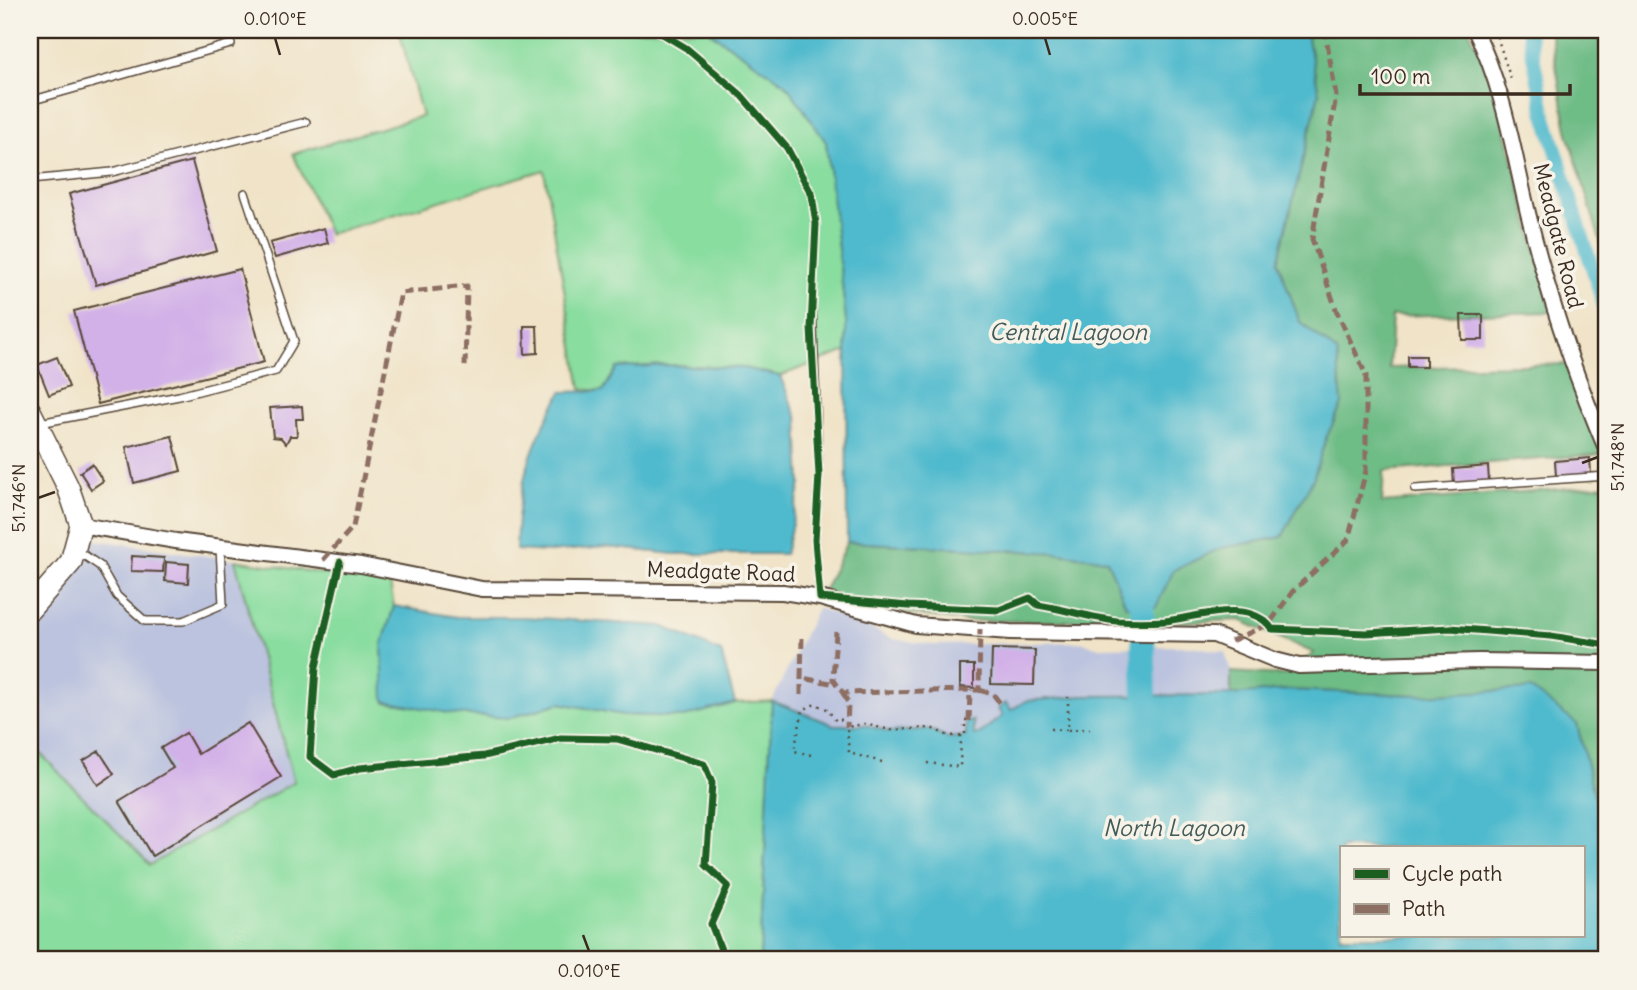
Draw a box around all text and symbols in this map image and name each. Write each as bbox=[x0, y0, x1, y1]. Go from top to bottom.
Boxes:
text: 0.010°E bbox=[244, 7, 307, 30]
text: 0.005°E bbox=[1012, 7, 1078, 30]
scale bar bbox=[1360, 52, 1570, 96]
text: 100 m bbox=[1371, 63, 1430, 90]
street label: Meadgate Road bbox=[1527, 161, 1590, 311]
water label: Central Lagoon bbox=[989, 317, 1148, 346]
text: 51.748°N bbox=[1606, 423, 1629, 491]
text: 51.746°N bbox=[7, 464, 30, 532]
street label: Meadgate Road bbox=[646, 555, 796, 588]
water label: North Lagoon bbox=[1103, 813, 1246, 842]
legend bbox=[1340, 846, 1584, 937]
text: Cycle path bbox=[1402, 860, 1502, 887]
text: Path bbox=[1402, 895, 1445, 922]
text: 0.010°E bbox=[558, 959, 621, 982]

